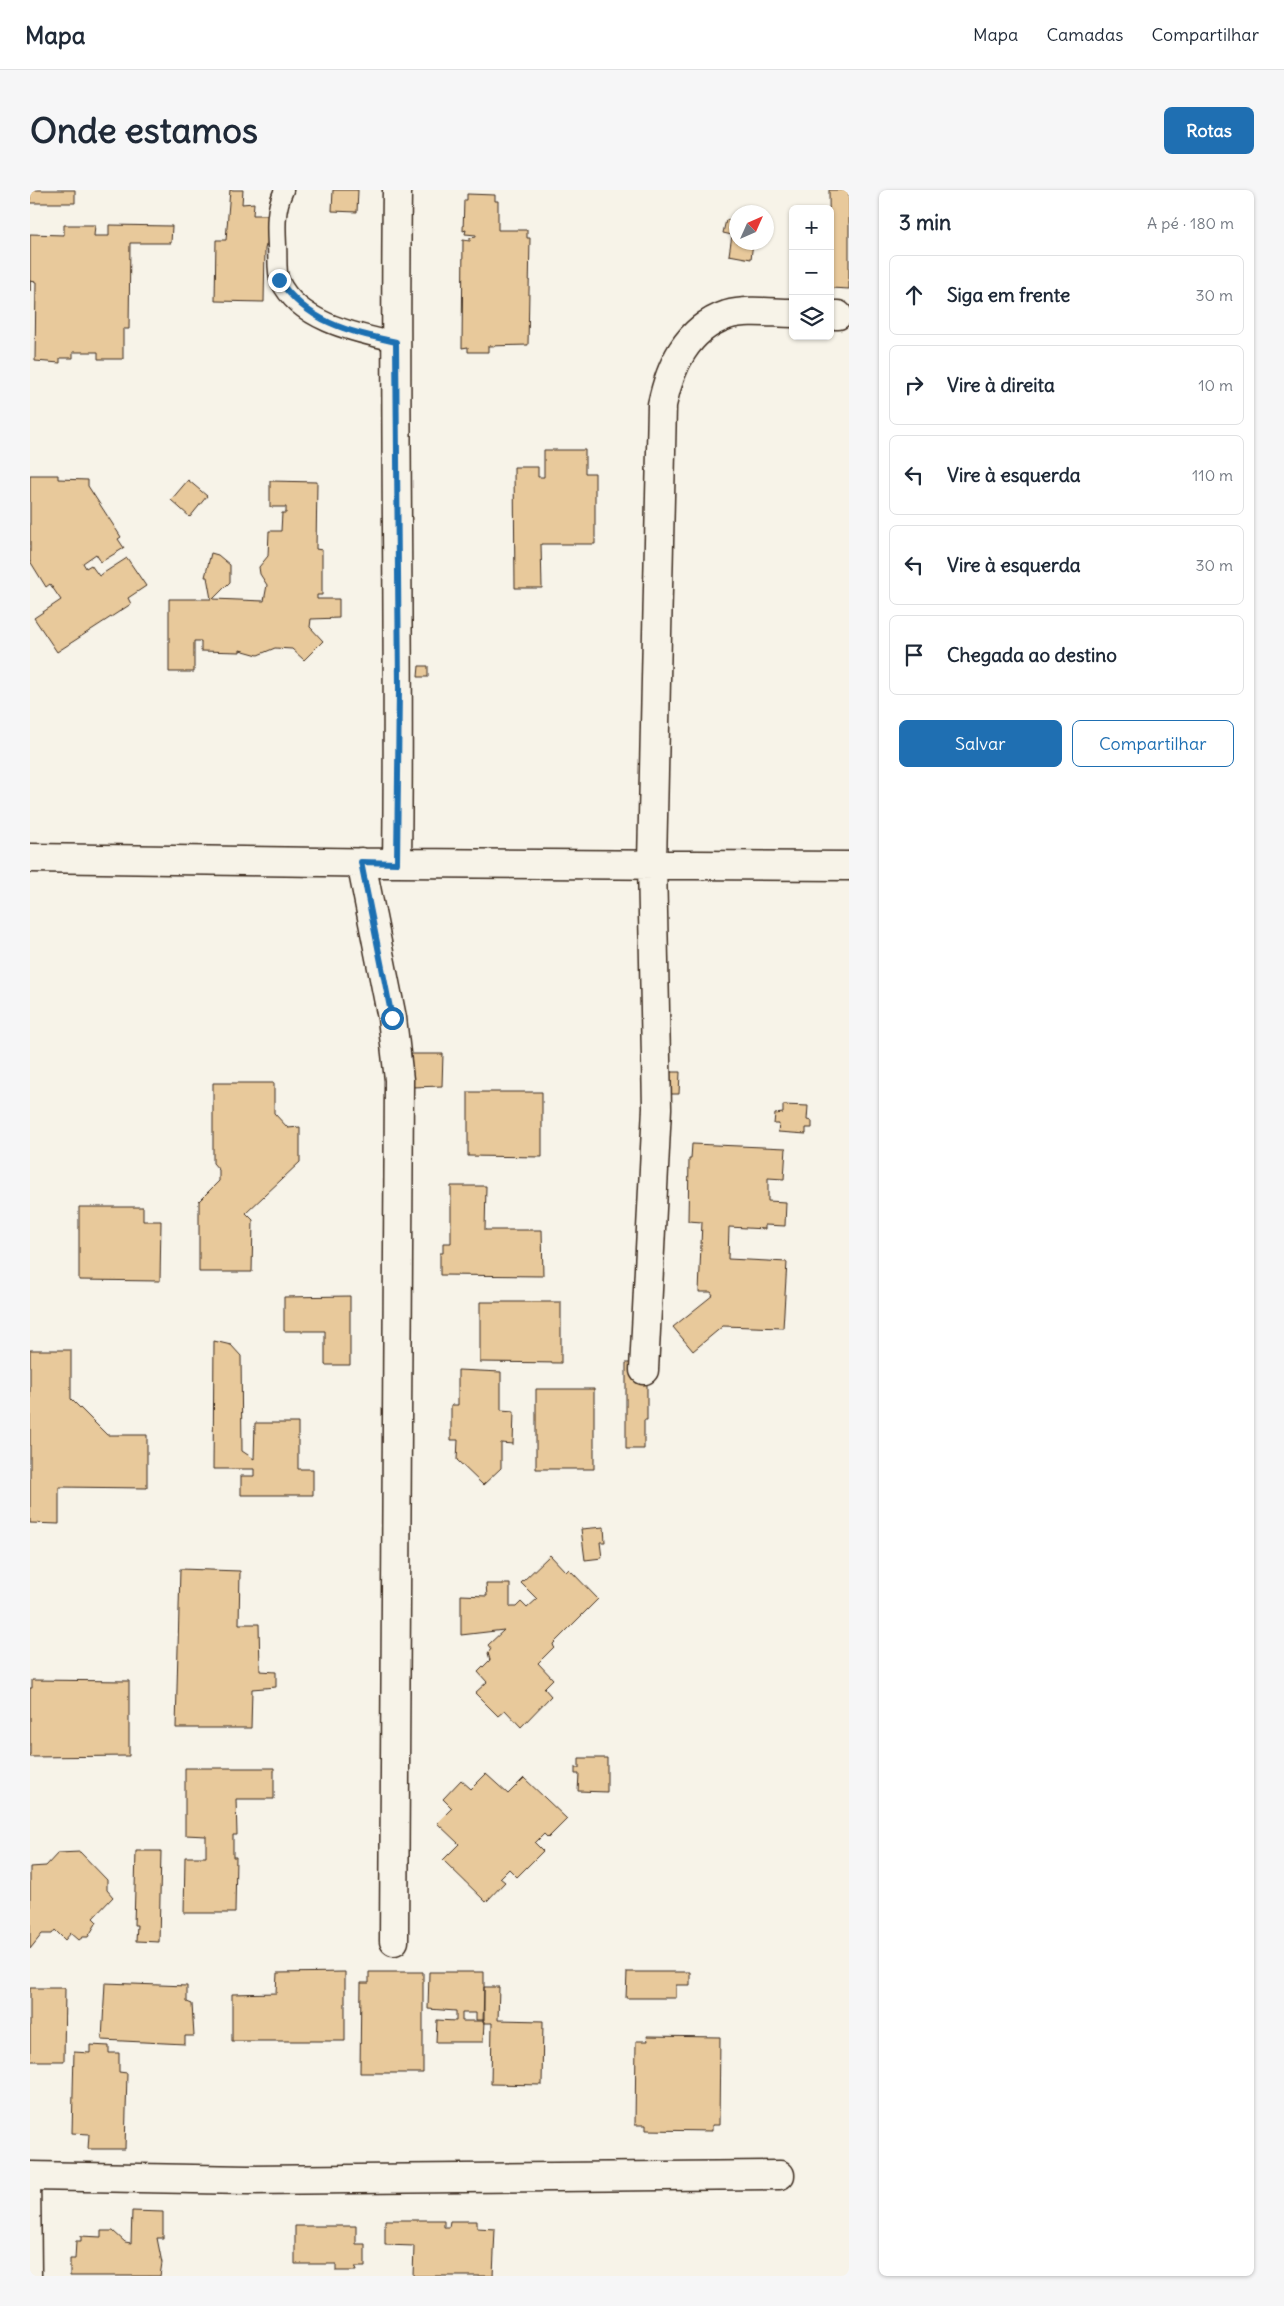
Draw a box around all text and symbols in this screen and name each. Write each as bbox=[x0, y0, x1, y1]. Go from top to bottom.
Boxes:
text: Mapa bbox=[25, 20, 85, 50]
text: Mapa bbox=[973, 23, 1018, 46]
text: Camadas bbox=[1046, 23, 1123, 46]
text: Compartilhar bbox=[1151, 23, 1259, 46]
button: Rotas bbox=[1164, 107, 1254, 154]
text: Onde estamos bbox=[30, 108, 258, 152]
north arrow bbox=[729, 205, 774, 250]
map controls bbox=[789, 205, 834, 340]
button: + bbox=[789, 205, 834, 250]
text: 3 min bbox=[899, 209, 951, 236]
text: A pé · 180 m bbox=[1147, 213, 1234, 233]
button: − bbox=[789, 250, 834, 295]
route end bbox=[268, 269, 291, 292]
icon: ahead bbox=[900, 281, 928, 309]
text: Siga em frente bbox=[947, 283, 1070, 307]
text: 30 m bbox=[1196, 285, 1233, 305]
button: layers bbox=[789, 295, 834, 340]
icon: right bbox=[900, 371, 928, 399]
text: Vire à direita bbox=[947, 373, 1055, 397]
text: 10 m bbox=[1198, 375, 1233, 395]
icon: left bbox=[900, 461, 928, 489]
text: Vire à esquerda bbox=[947, 463, 1081, 487]
text: 110 m bbox=[1192, 465, 1233, 485]
icon: left bbox=[900, 551, 928, 579]
text: Vire à esquerda bbox=[947, 553, 1081, 577]
text: 30 m bbox=[1196, 555, 1233, 575]
icon: arrive bbox=[900, 641, 928, 669]
text: Chegada ao destino bbox=[947, 643, 1117, 667]
button: Salvar bbox=[899, 720, 1062, 767]
button: Compartilhar bbox=[1072, 720, 1234, 767]
route start bbox=[381, 1007, 404, 1030]

